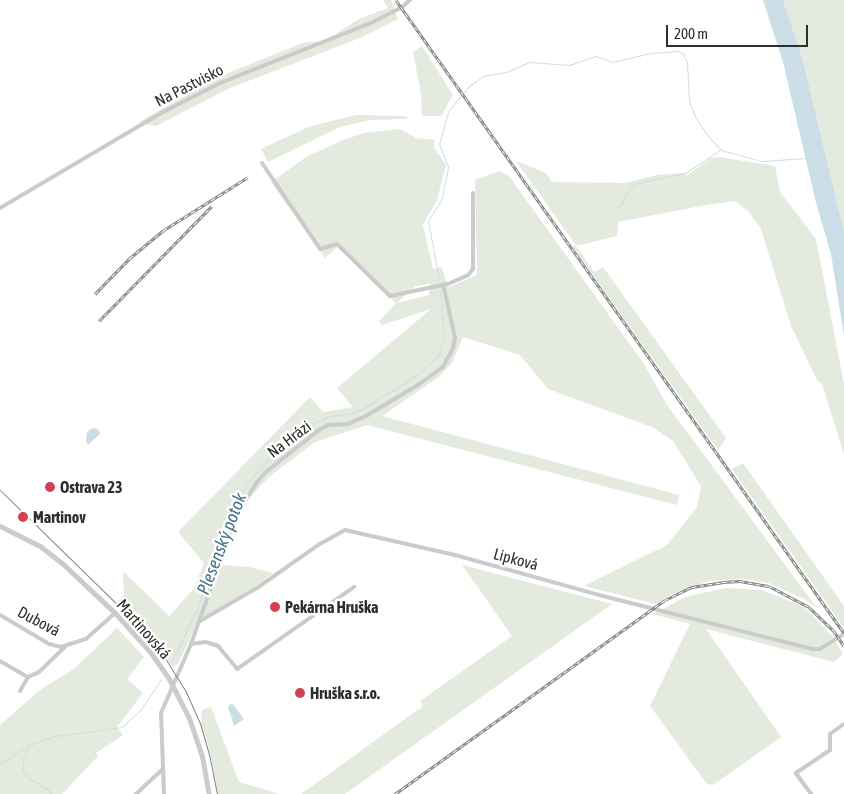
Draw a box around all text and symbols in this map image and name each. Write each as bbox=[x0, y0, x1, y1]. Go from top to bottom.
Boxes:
scale bar bbox=[669, 15, 812, 47]
text: 200 m bbox=[674, 25, 708, 42]
street label: Na Pastvisko bbox=[151, 60, 227, 110]
street label: Na Hrázi bbox=[263, 416, 315, 462]
place label: Ostrava 23 bbox=[60, 477, 123, 497]
marker: Ostrava 23 bbox=[44, 481, 56, 493]
water label: Plesenský potok bbox=[193, 490, 251, 598]
place label: Martinov bbox=[33, 507, 86, 527]
marker: Martinov bbox=[17, 511, 29, 523]
street label: Lipková bbox=[492, 544, 540, 574]
street label: Martinovská bbox=[113, 595, 175, 663]
place label: Pekárna Hruška bbox=[285, 597, 378, 617]
marker: Pekárna Hruška bbox=[269, 601, 281, 613]
street label: Dubová bbox=[14, 602, 64, 640]
place label: Hruška s.r.o. bbox=[310, 683, 380, 703]
marker: Hruška s.r.o. bbox=[294, 687, 306, 699]

